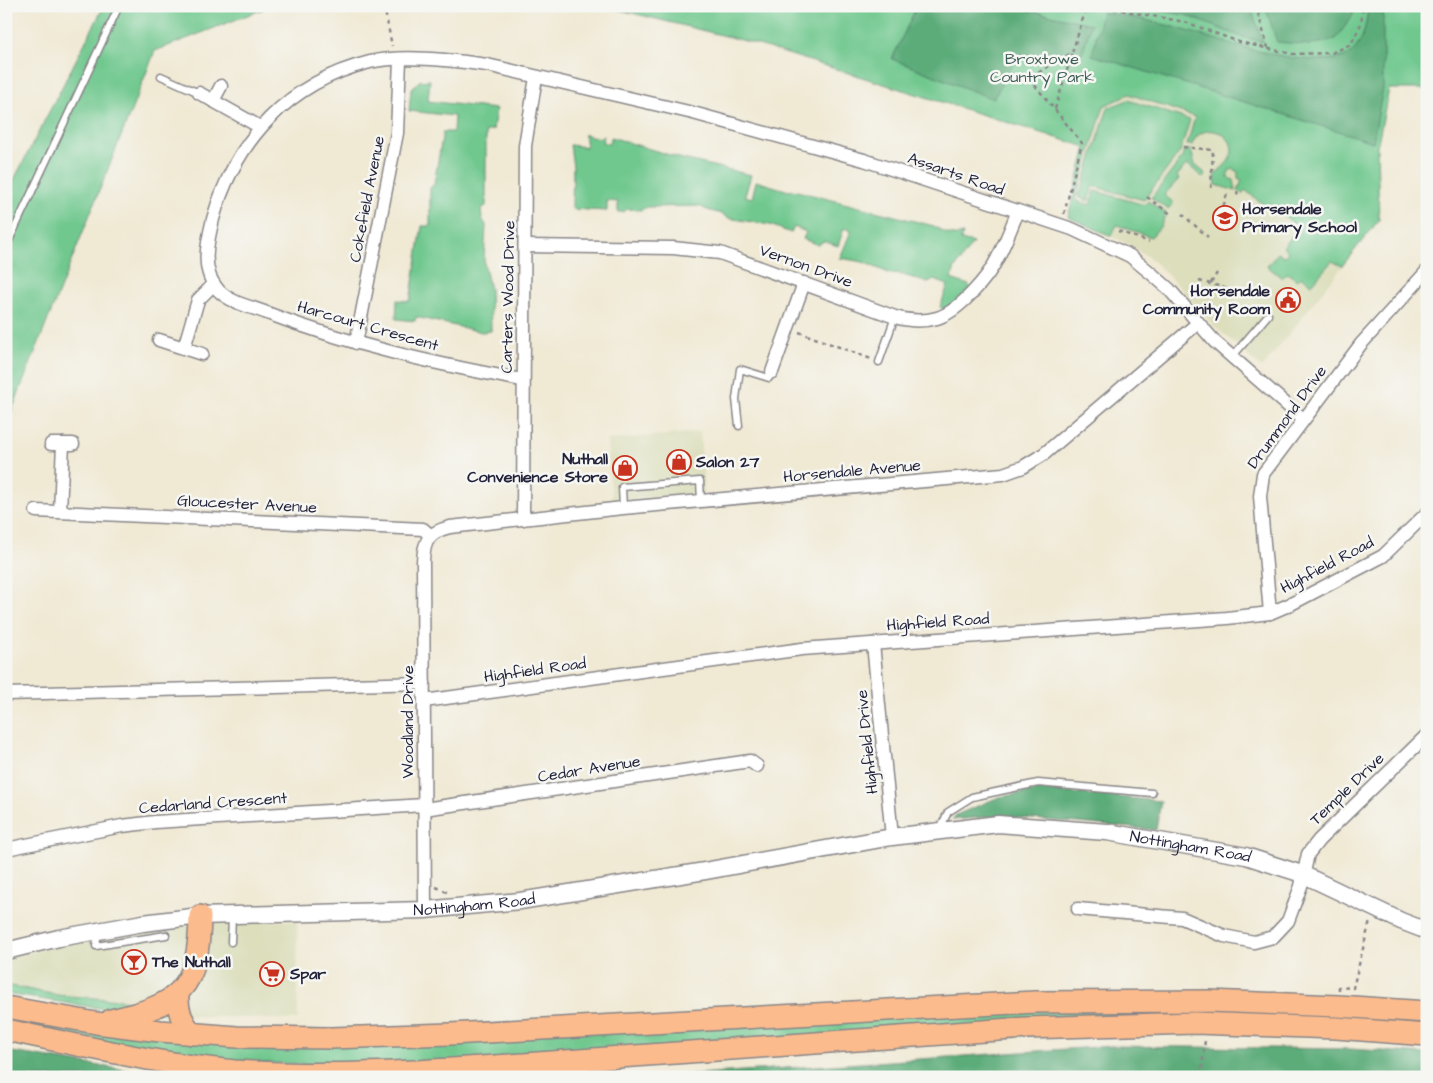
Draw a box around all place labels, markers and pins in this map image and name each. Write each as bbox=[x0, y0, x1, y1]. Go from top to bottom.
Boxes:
place label: Horsendale Primary School bbox=[1242, 198, 1357, 239]
school or university icon: Horsendale Primary School bbox=[1212, 205, 1238, 231]
place label: Horsendale Community Room bbox=[1143, 280, 1271, 321]
public building icon: Horsendale Community Room bbox=[1275, 287, 1301, 313]
place label: Nuthall Convenience Store bbox=[467, 448, 608, 488]
shop icon: Salon 27 bbox=[666, 449, 692, 475]
place label: Salon 27 bbox=[695, 451, 760, 473]
shop icon: Nuthall Convenience Store bbox=[612, 455, 638, 481]
bar icon: The Nuthall bbox=[121, 949, 147, 975]
place label: The Nuthall bbox=[151, 951, 231, 973]
supermarket icon: Spar bbox=[259, 961, 285, 987]
place label: Spar bbox=[289, 963, 326, 985]

